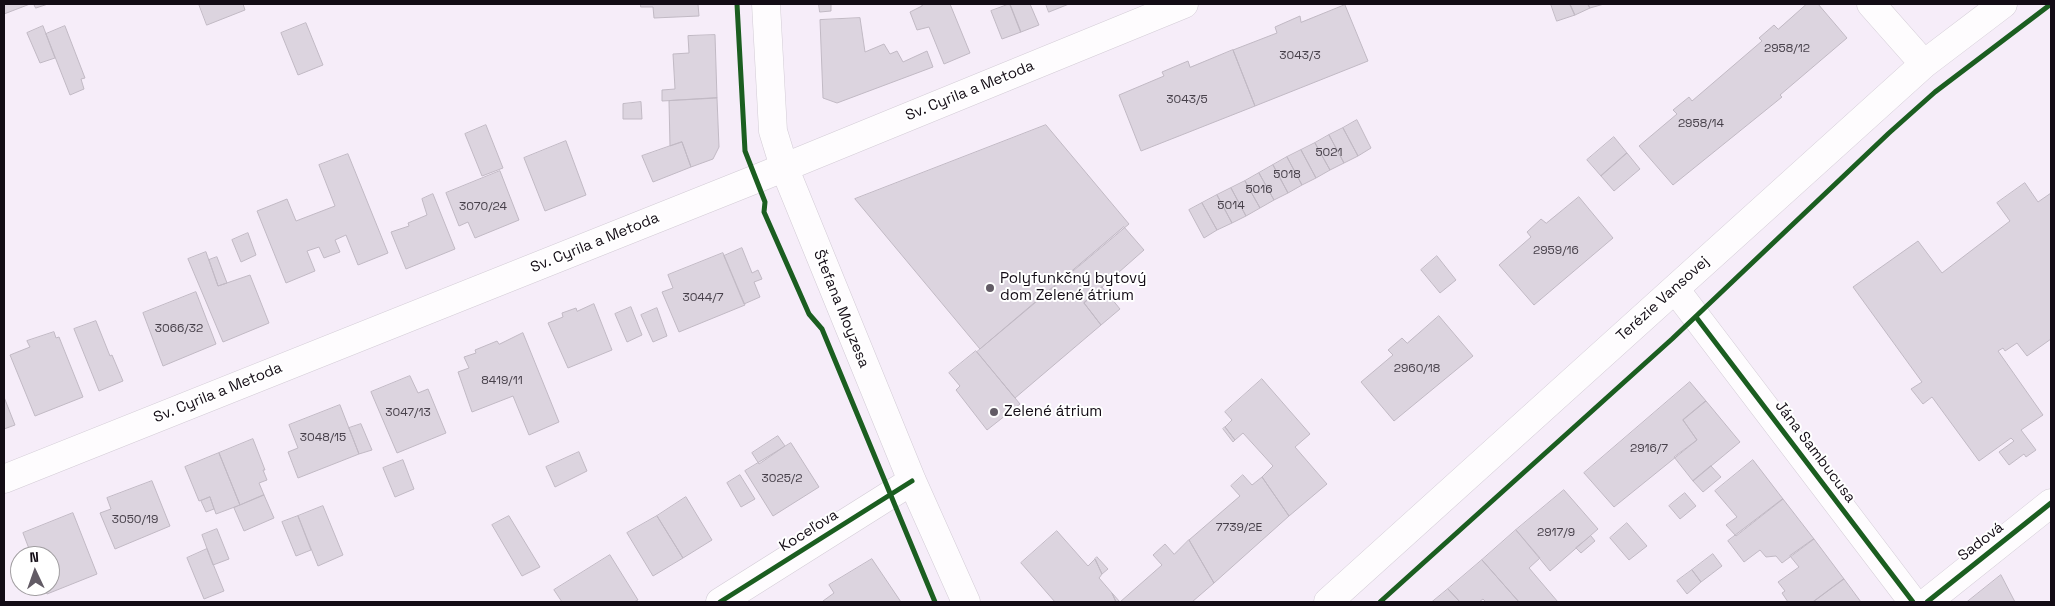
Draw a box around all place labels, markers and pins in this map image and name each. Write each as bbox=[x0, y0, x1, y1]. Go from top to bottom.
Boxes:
place label: Polyfunkčný bytový dom Zelené átrium bbox=[1000, 270, 1146, 305]
marker: Polyfunkčný bytový dom Zelené átrium bbox=[984, 282, 996, 294]
place label: Zelené átrium bbox=[1004, 403, 1102, 421]
marker: Zelené átrium bbox=[988, 406, 1000, 418]

